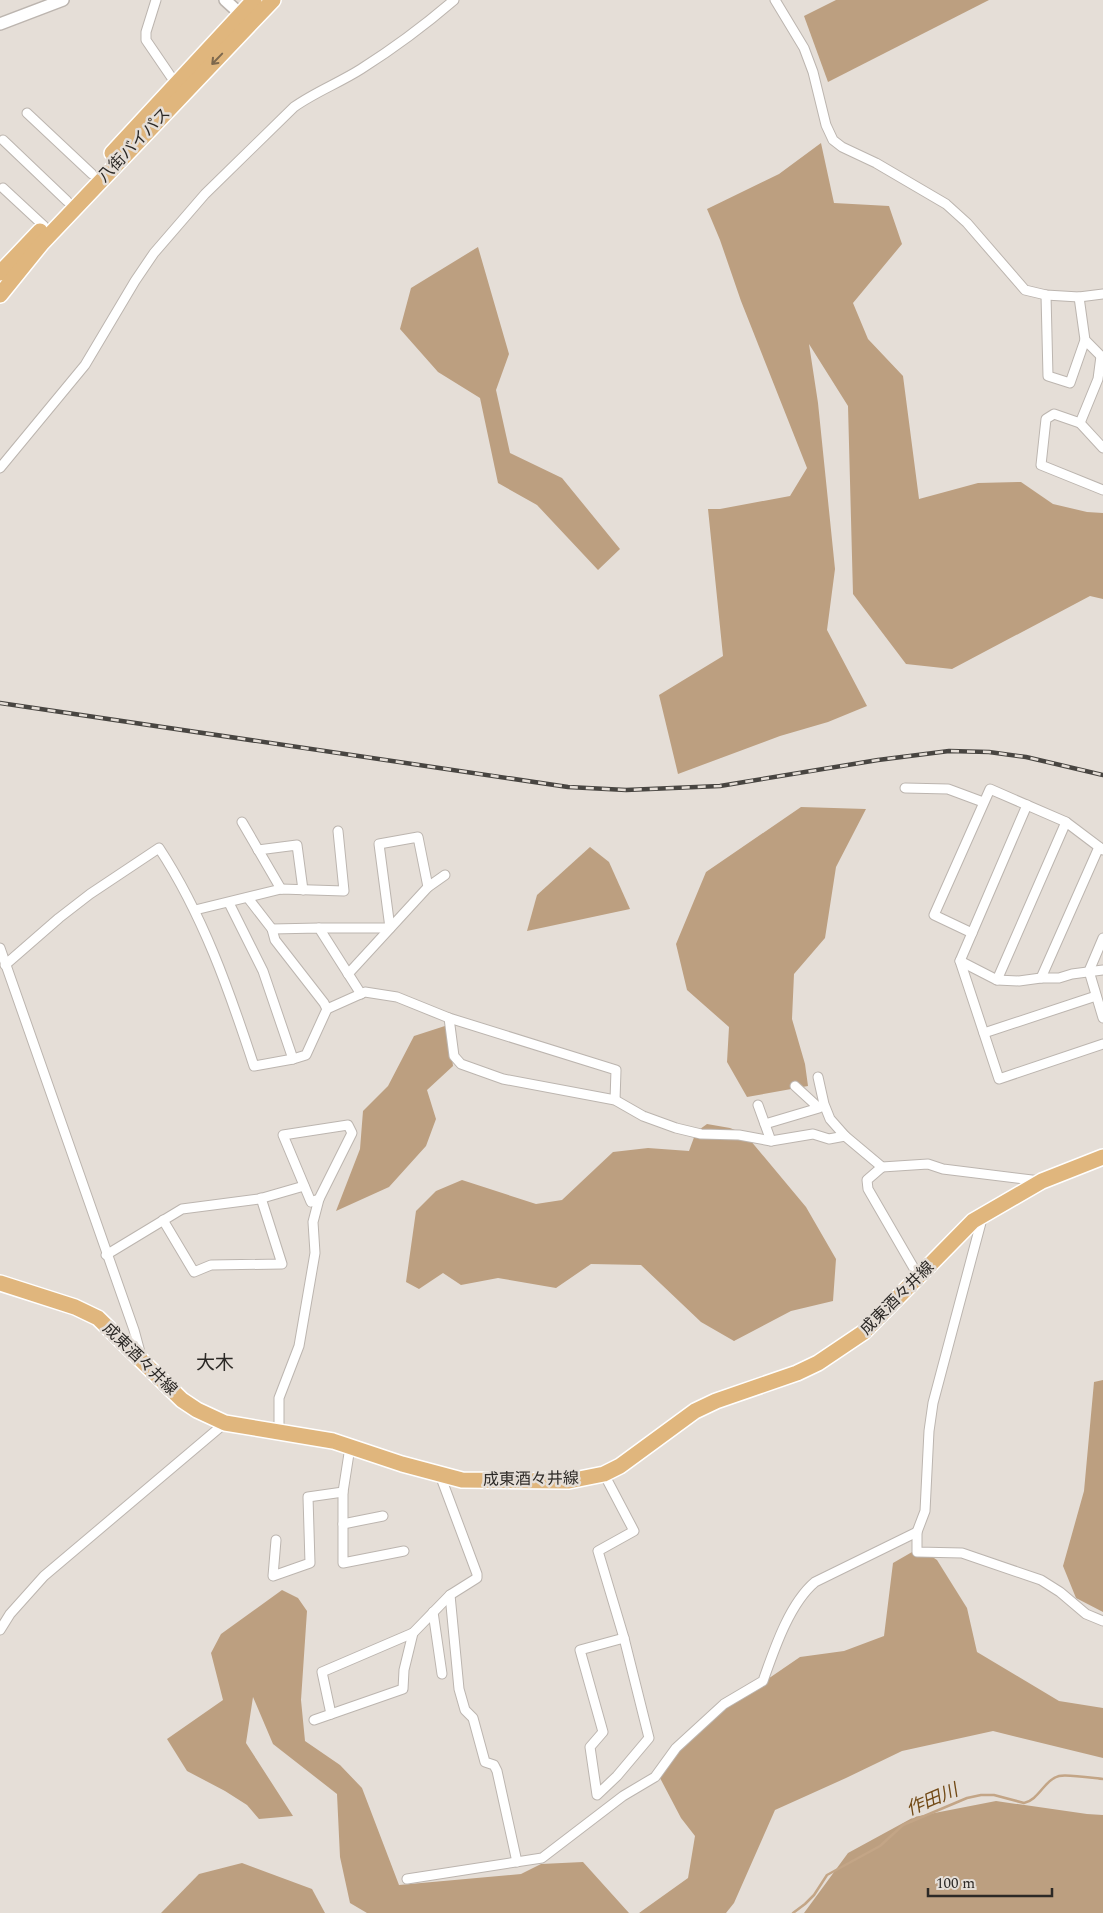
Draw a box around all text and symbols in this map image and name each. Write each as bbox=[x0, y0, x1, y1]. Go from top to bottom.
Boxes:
one-way arrow bbox=[211, 52, 223, 65]
street label: 八街バイパス bbox=[92, 102, 176, 188]
street label: 成東酒々井線 bbox=[855, 1256, 939, 1340]
street label: 成東酒々井線 bbox=[97, 1317, 183, 1401]
district label: 大木 bbox=[196, 1349, 234, 1378]
street label: 成東酒々井線 bbox=[483, 1466, 579, 1492]
water label: 作田川 bbox=[902, 1776, 964, 1823]
scale bar bbox=[928, 1866, 1052, 1898]
text: 100 m bbox=[936, 1872, 975, 1895]

